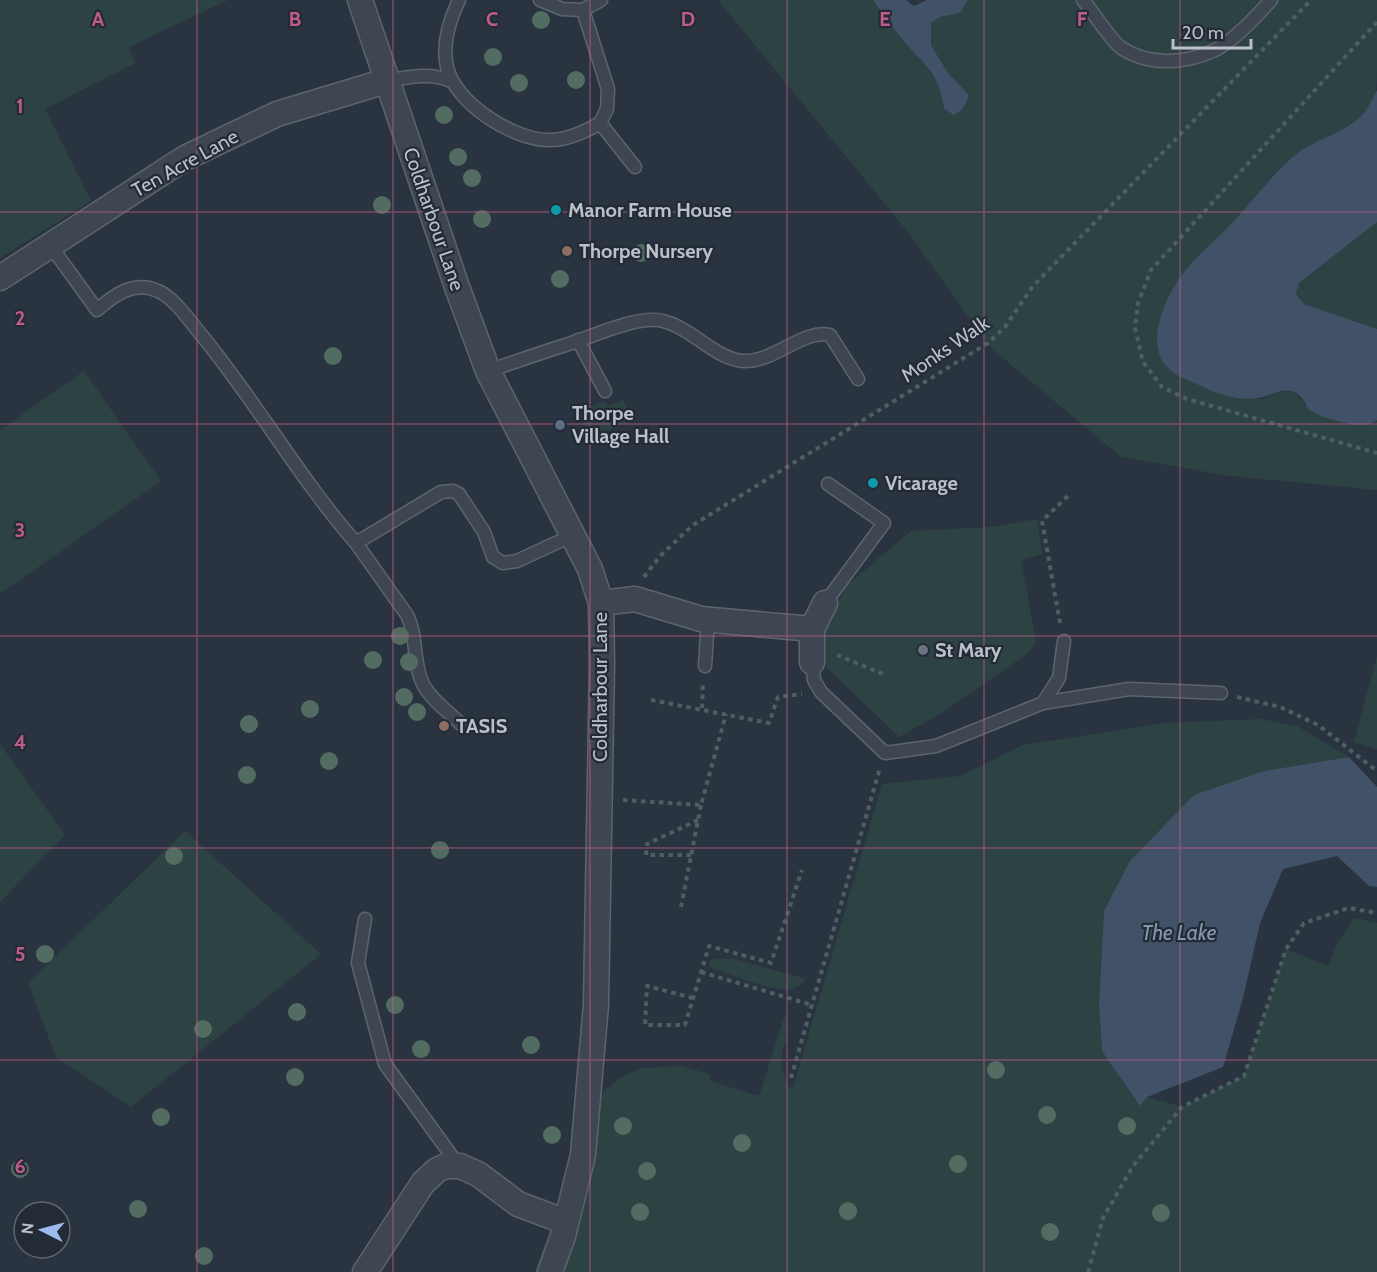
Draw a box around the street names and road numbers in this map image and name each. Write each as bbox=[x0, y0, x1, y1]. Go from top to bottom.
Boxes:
street label: Ten Acre Lane bbox=[128, 124, 242, 202]
street label: Coldharbour Lane bbox=[398, 144, 470, 294]
street label: Monks Walk bbox=[896, 311, 994, 387]
street label: Coldharbour Lane bbox=[588, 612, 612, 762]

